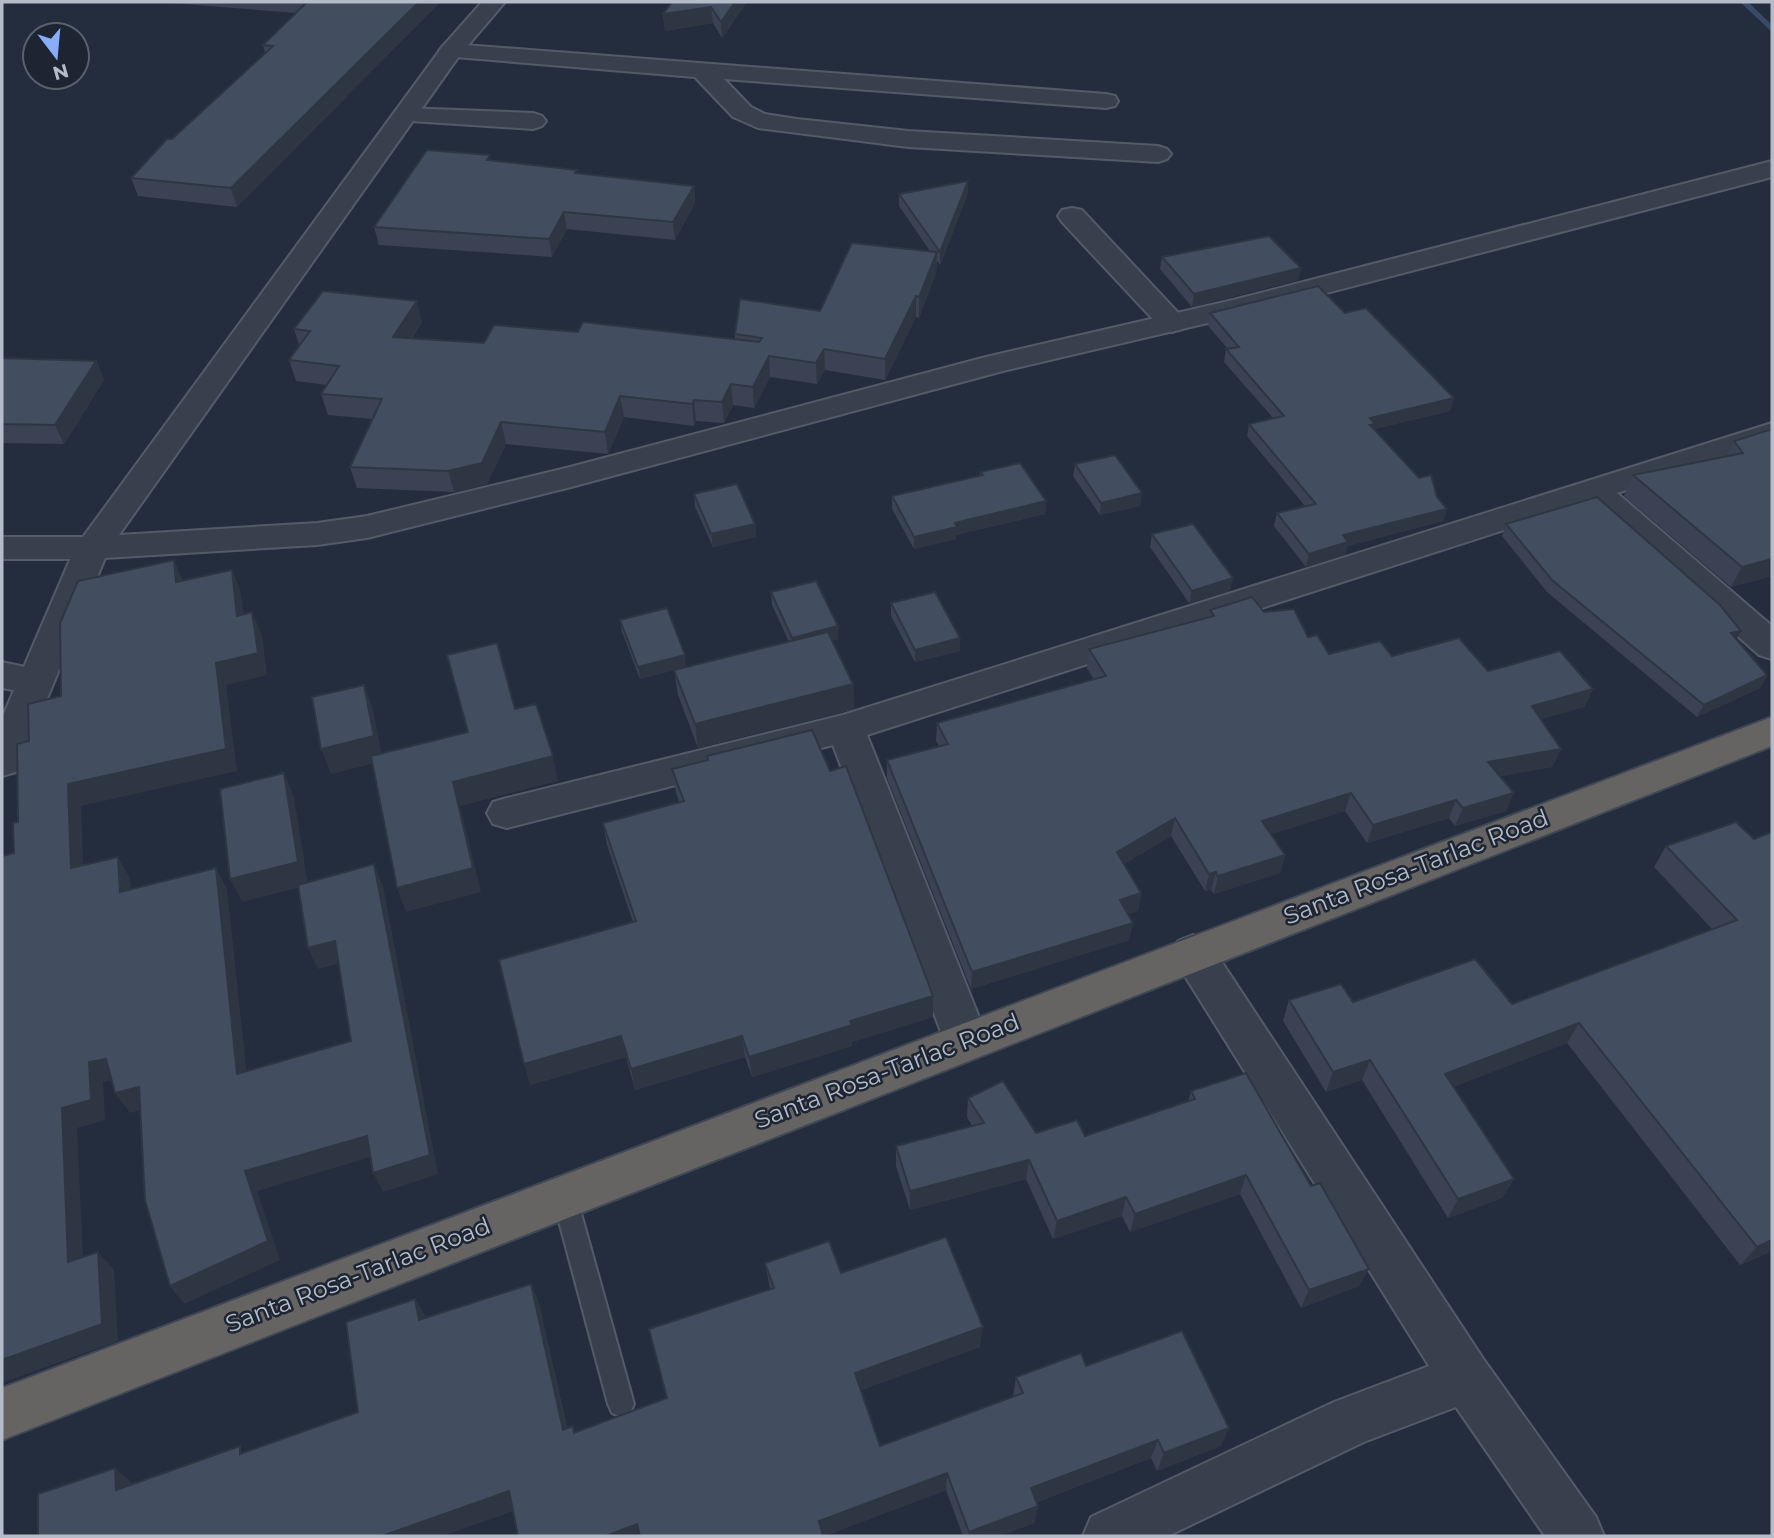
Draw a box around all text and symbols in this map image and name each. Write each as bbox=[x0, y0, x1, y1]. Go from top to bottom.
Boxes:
north arrow bbox=[21, 21, 91, 91]
text: N bbox=[50, 59, 71, 85]
street label: Santa Rosa-Tarlac Road bbox=[1279, 803, 1552, 930]
street label: Santa Rosa-Tarlac Road bbox=[750, 1007, 1023, 1134]
street label: Santa Rosa-Tarlac Road bbox=[221, 1211, 494, 1338]

